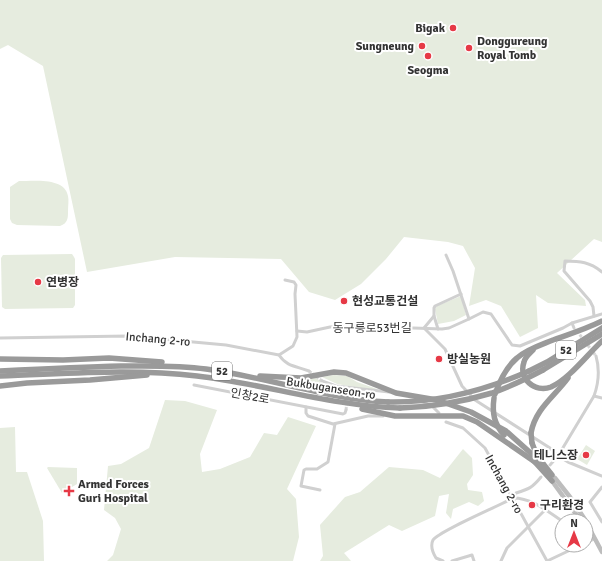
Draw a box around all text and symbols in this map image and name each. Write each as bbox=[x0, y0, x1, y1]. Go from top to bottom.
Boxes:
place label: Bigak bbox=[415, 21, 446, 36]
marker: Bigak bbox=[448, 23, 458, 33]
place label: Donggureung Royal Tomb bbox=[477, 34, 548, 63]
place label: Sungneung bbox=[356, 39, 415, 54]
marker: Sungneung bbox=[417, 41, 427, 51]
marker: Donggureung Royal Tomb bbox=[464, 43, 474, 53]
marker: Seogma bbox=[423, 51, 433, 61]
place label: Seogma bbox=[407, 63, 449, 78]
place label: 연병장 bbox=[46, 275, 79, 290]
marker: 연병장 bbox=[33, 277, 43, 287]
place label: 현성교통건설 bbox=[352, 294, 418, 309]
marker: 현성교통건설 bbox=[339, 296, 349, 306]
street label: 동구릉로53번길 bbox=[332, 321, 412, 336]
street label: Inchang 2-ro bbox=[125, 329, 191, 350]
road number: 52 bbox=[556, 341, 576, 359]
place label: 방실농원 bbox=[447, 352, 491, 367]
marker: 방실농원 bbox=[434, 354, 444, 364]
road number: 52 bbox=[212, 362, 232, 380]
street label: Bukbuganseon-ro bbox=[285, 374, 377, 403]
street label: 인창2로 bbox=[229, 385, 271, 408]
place label: 테니스장 bbox=[534, 448, 578, 463]
marker: 테니스장 bbox=[581, 450, 591, 460]
street label: Inchang 2-ro bbox=[481, 452, 526, 516]
place label: Armed Forces Guri Hospital bbox=[78, 477, 150, 506]
marker: Armed Forces Guri Hospital bbox=[63, 485, 75, 497]
place label: 구리환경 bbox=[540, 498, 584, 513]
marker: 구리환경 bbox=[527, 500, 537, 510]
north arrow bbox=[554, 513, 594, 553]
text: N bbox=[570, 517, 578, 530]

